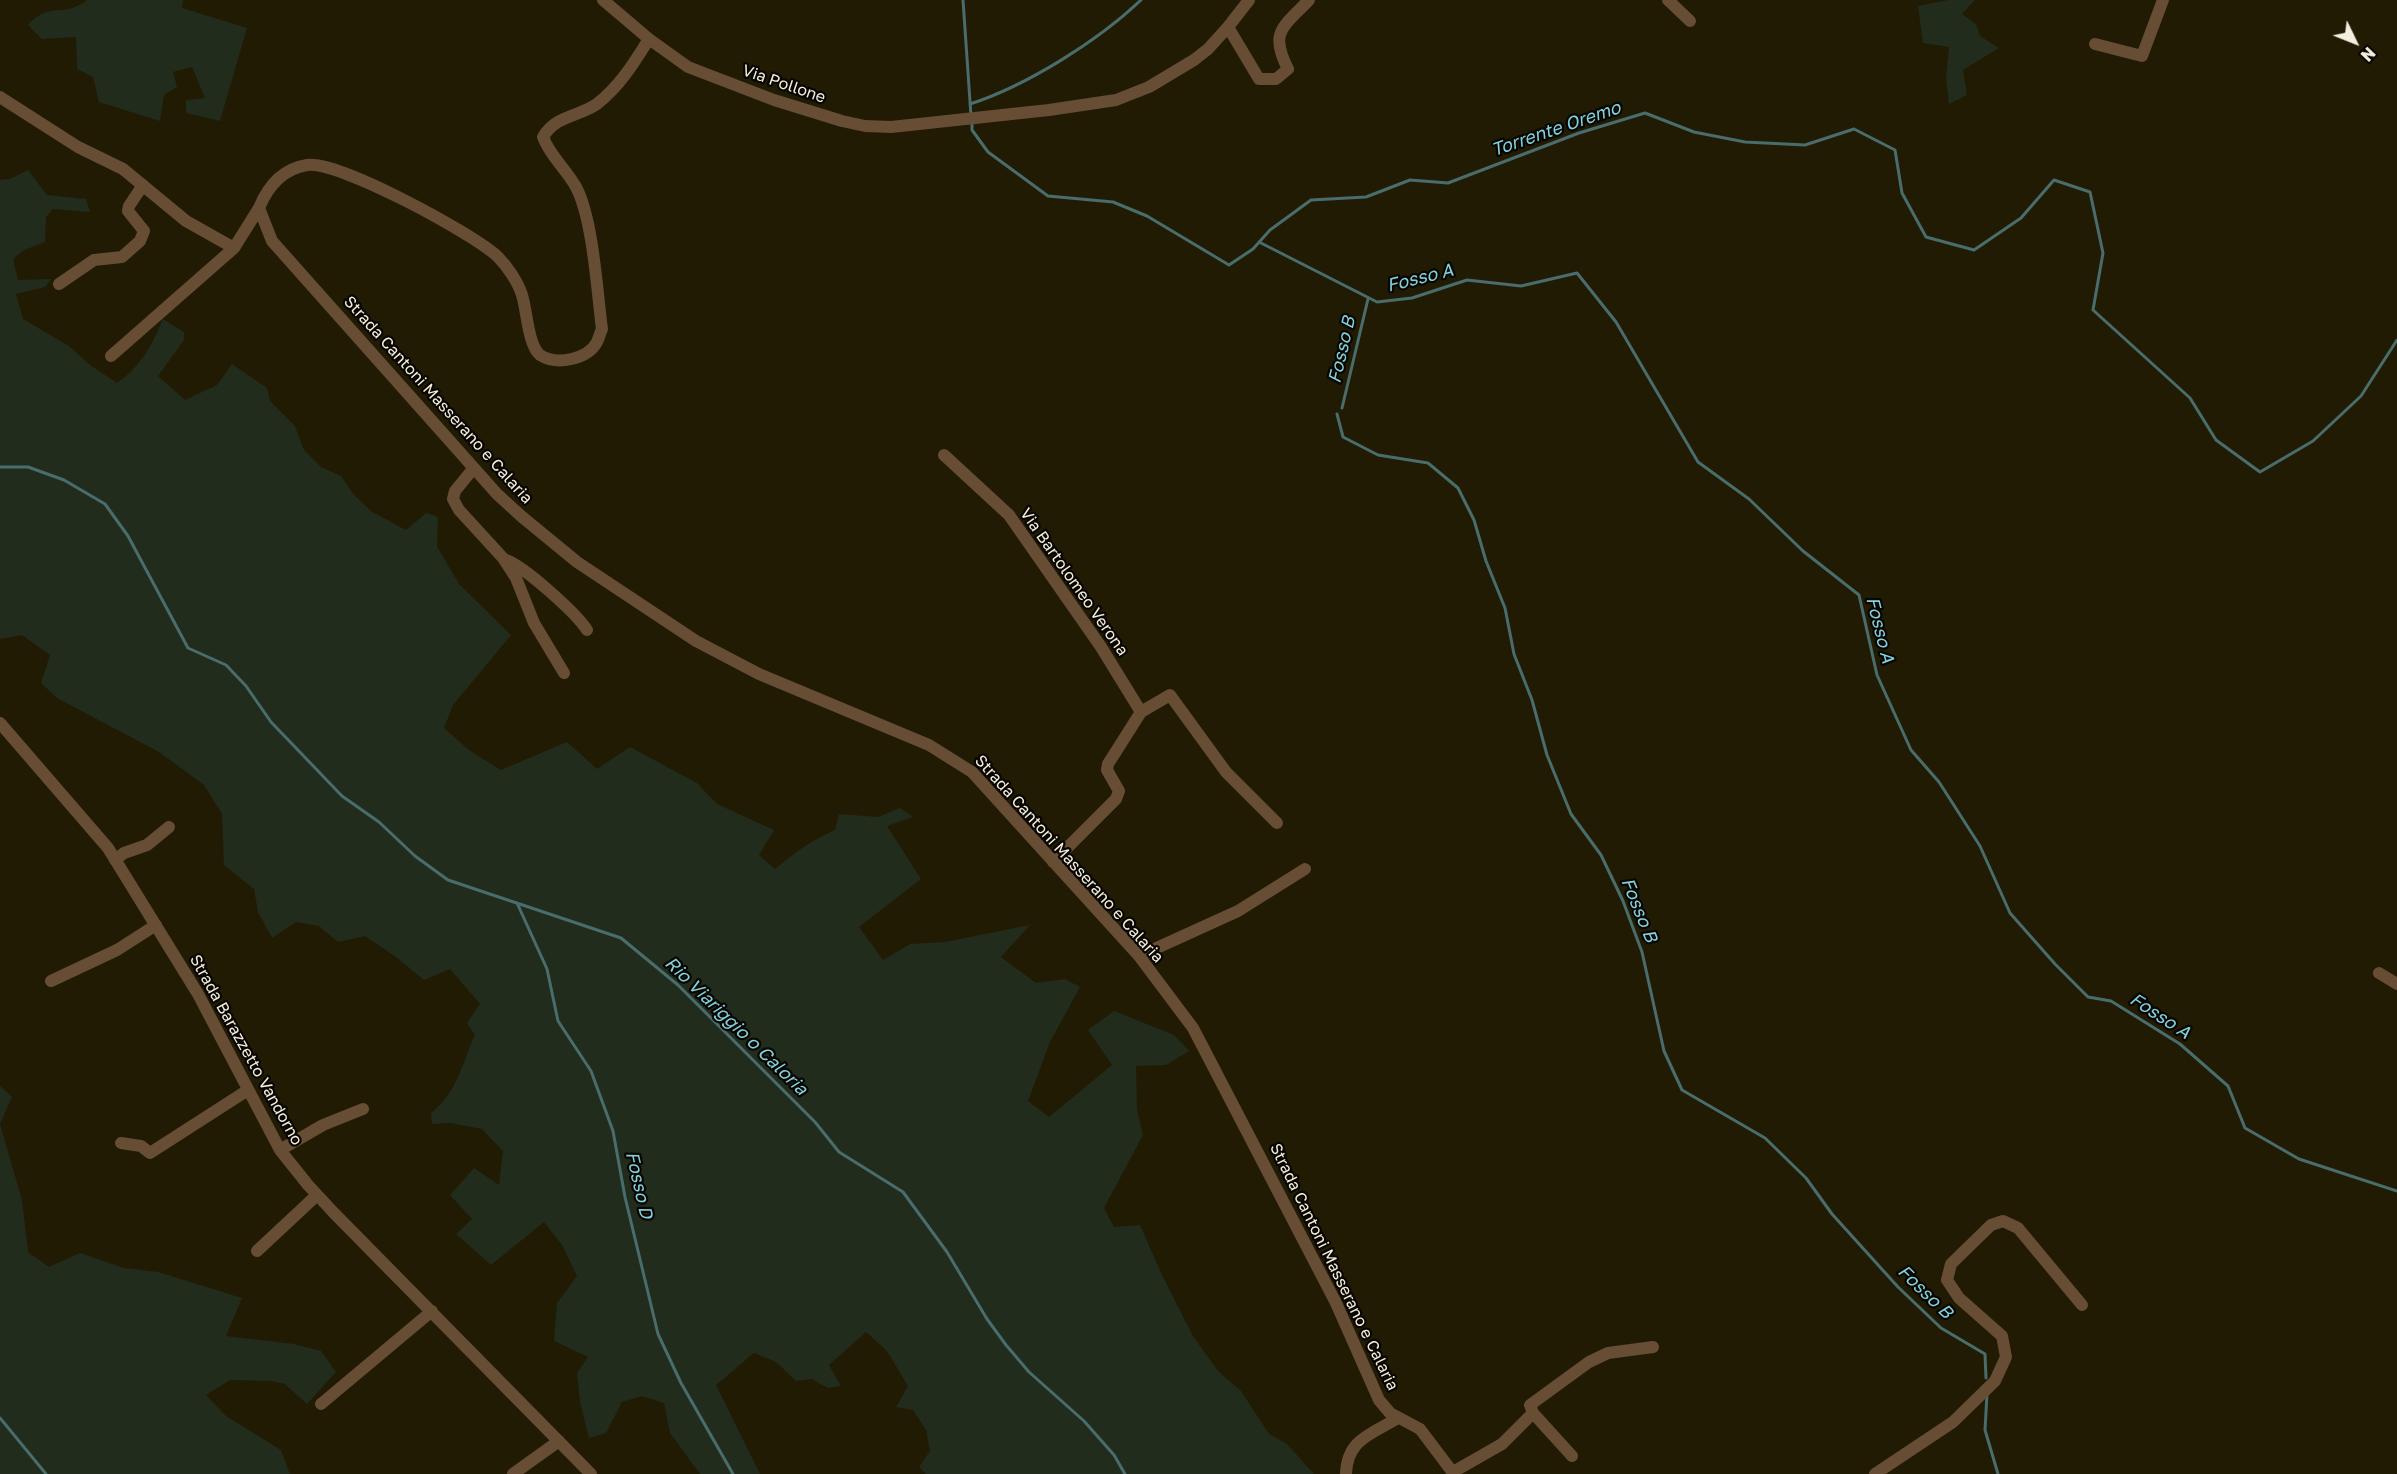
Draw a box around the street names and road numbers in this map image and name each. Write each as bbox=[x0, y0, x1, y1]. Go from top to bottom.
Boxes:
street label: Via Pollone bbox=[740, 61, 828, 107]
street label: Strada Cantoni Masserano e Calaria bbox=[340, 292, 536, 508]
street label: Via Bartolomeo Verona bbox=[1016, 505, 1132, 659]
street label: Strada Cantoni Masserano e Calaria bbox=[971, 751, 1167, 967]
street label: Strada Barazzetto Vandorno bbox=[185, 951, 307, 1149]
street label: Strada Cantoni Masserano e Calaria bbox=[1266, 1140, 1402, 1394]

